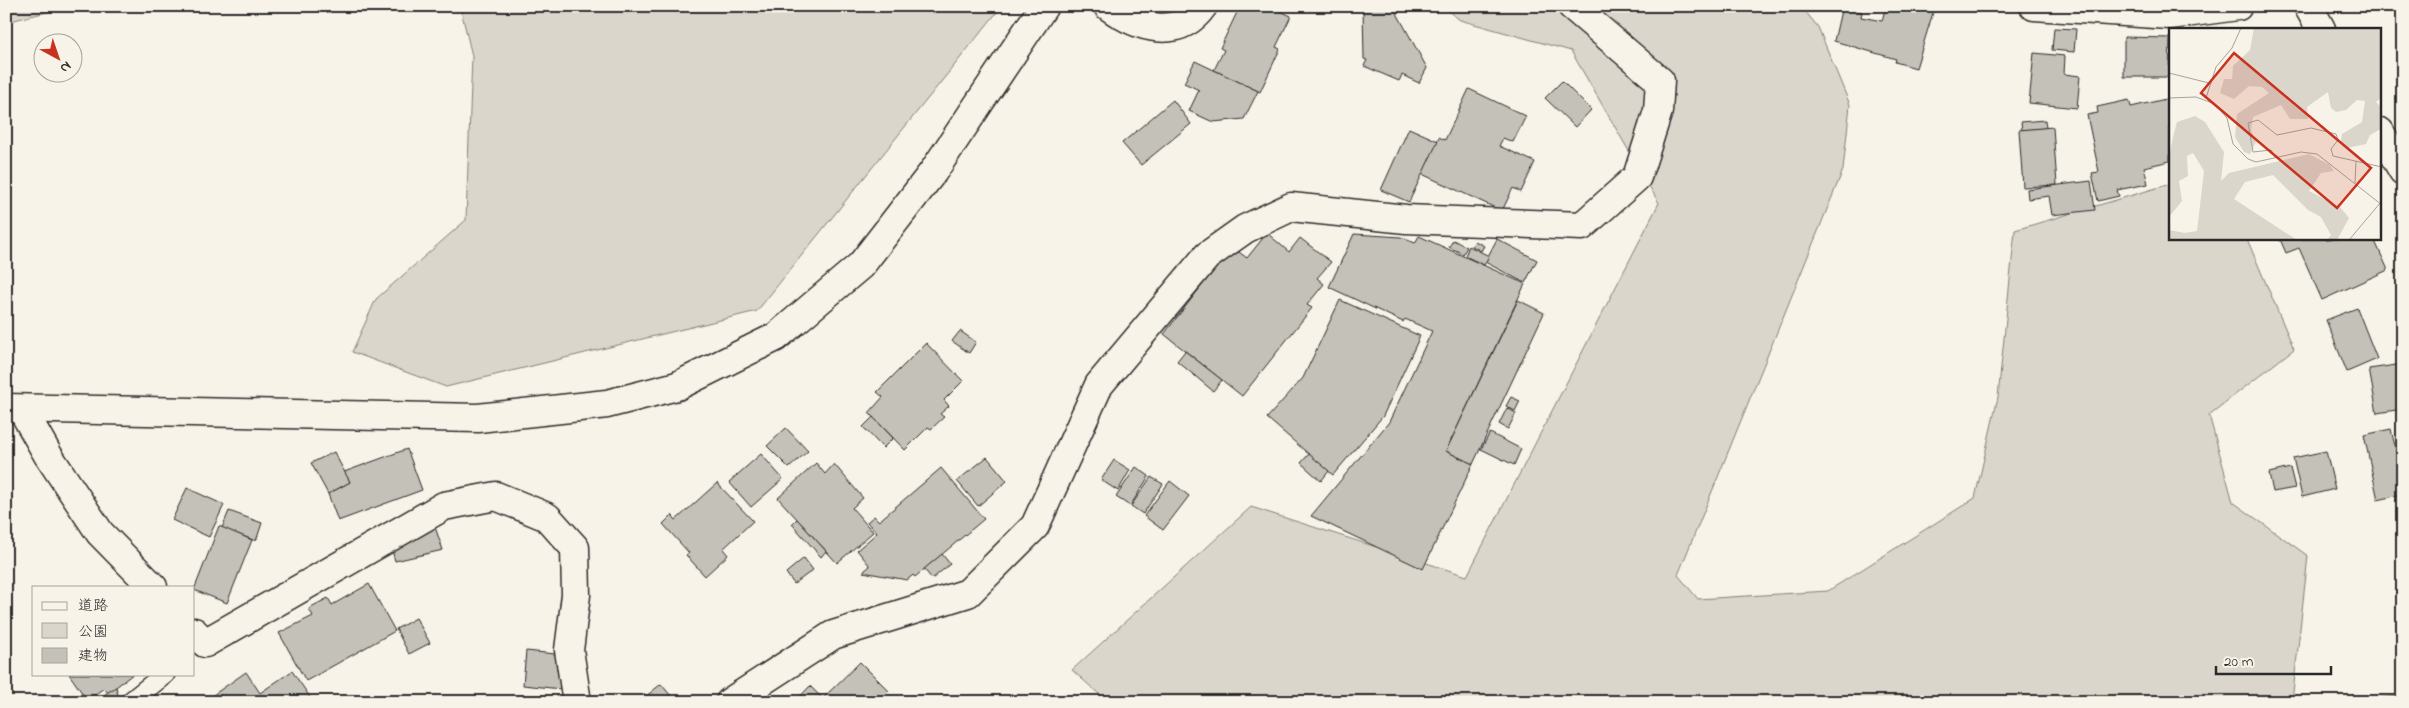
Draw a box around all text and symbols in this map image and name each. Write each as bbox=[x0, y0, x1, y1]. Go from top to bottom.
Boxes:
inset map bbox=[2169, 28, 2382, 240]
north arrow bbox=[32, 32, 82, 82]
text: N bbox=[55, 56, 76, 78]
legend bbox=[32, 586, 195, 676]
text: 道路 bbox=[78, 595, 108, 617]
text: 公園 bbox=[78, 621, 108, 643]
scale bar bbox=[2216, 643, 2332, 675]
text: 建物 bbox=[78, 645, 108, 667]
text: 20 m bbox=[2224, 651, 2254, 673]

